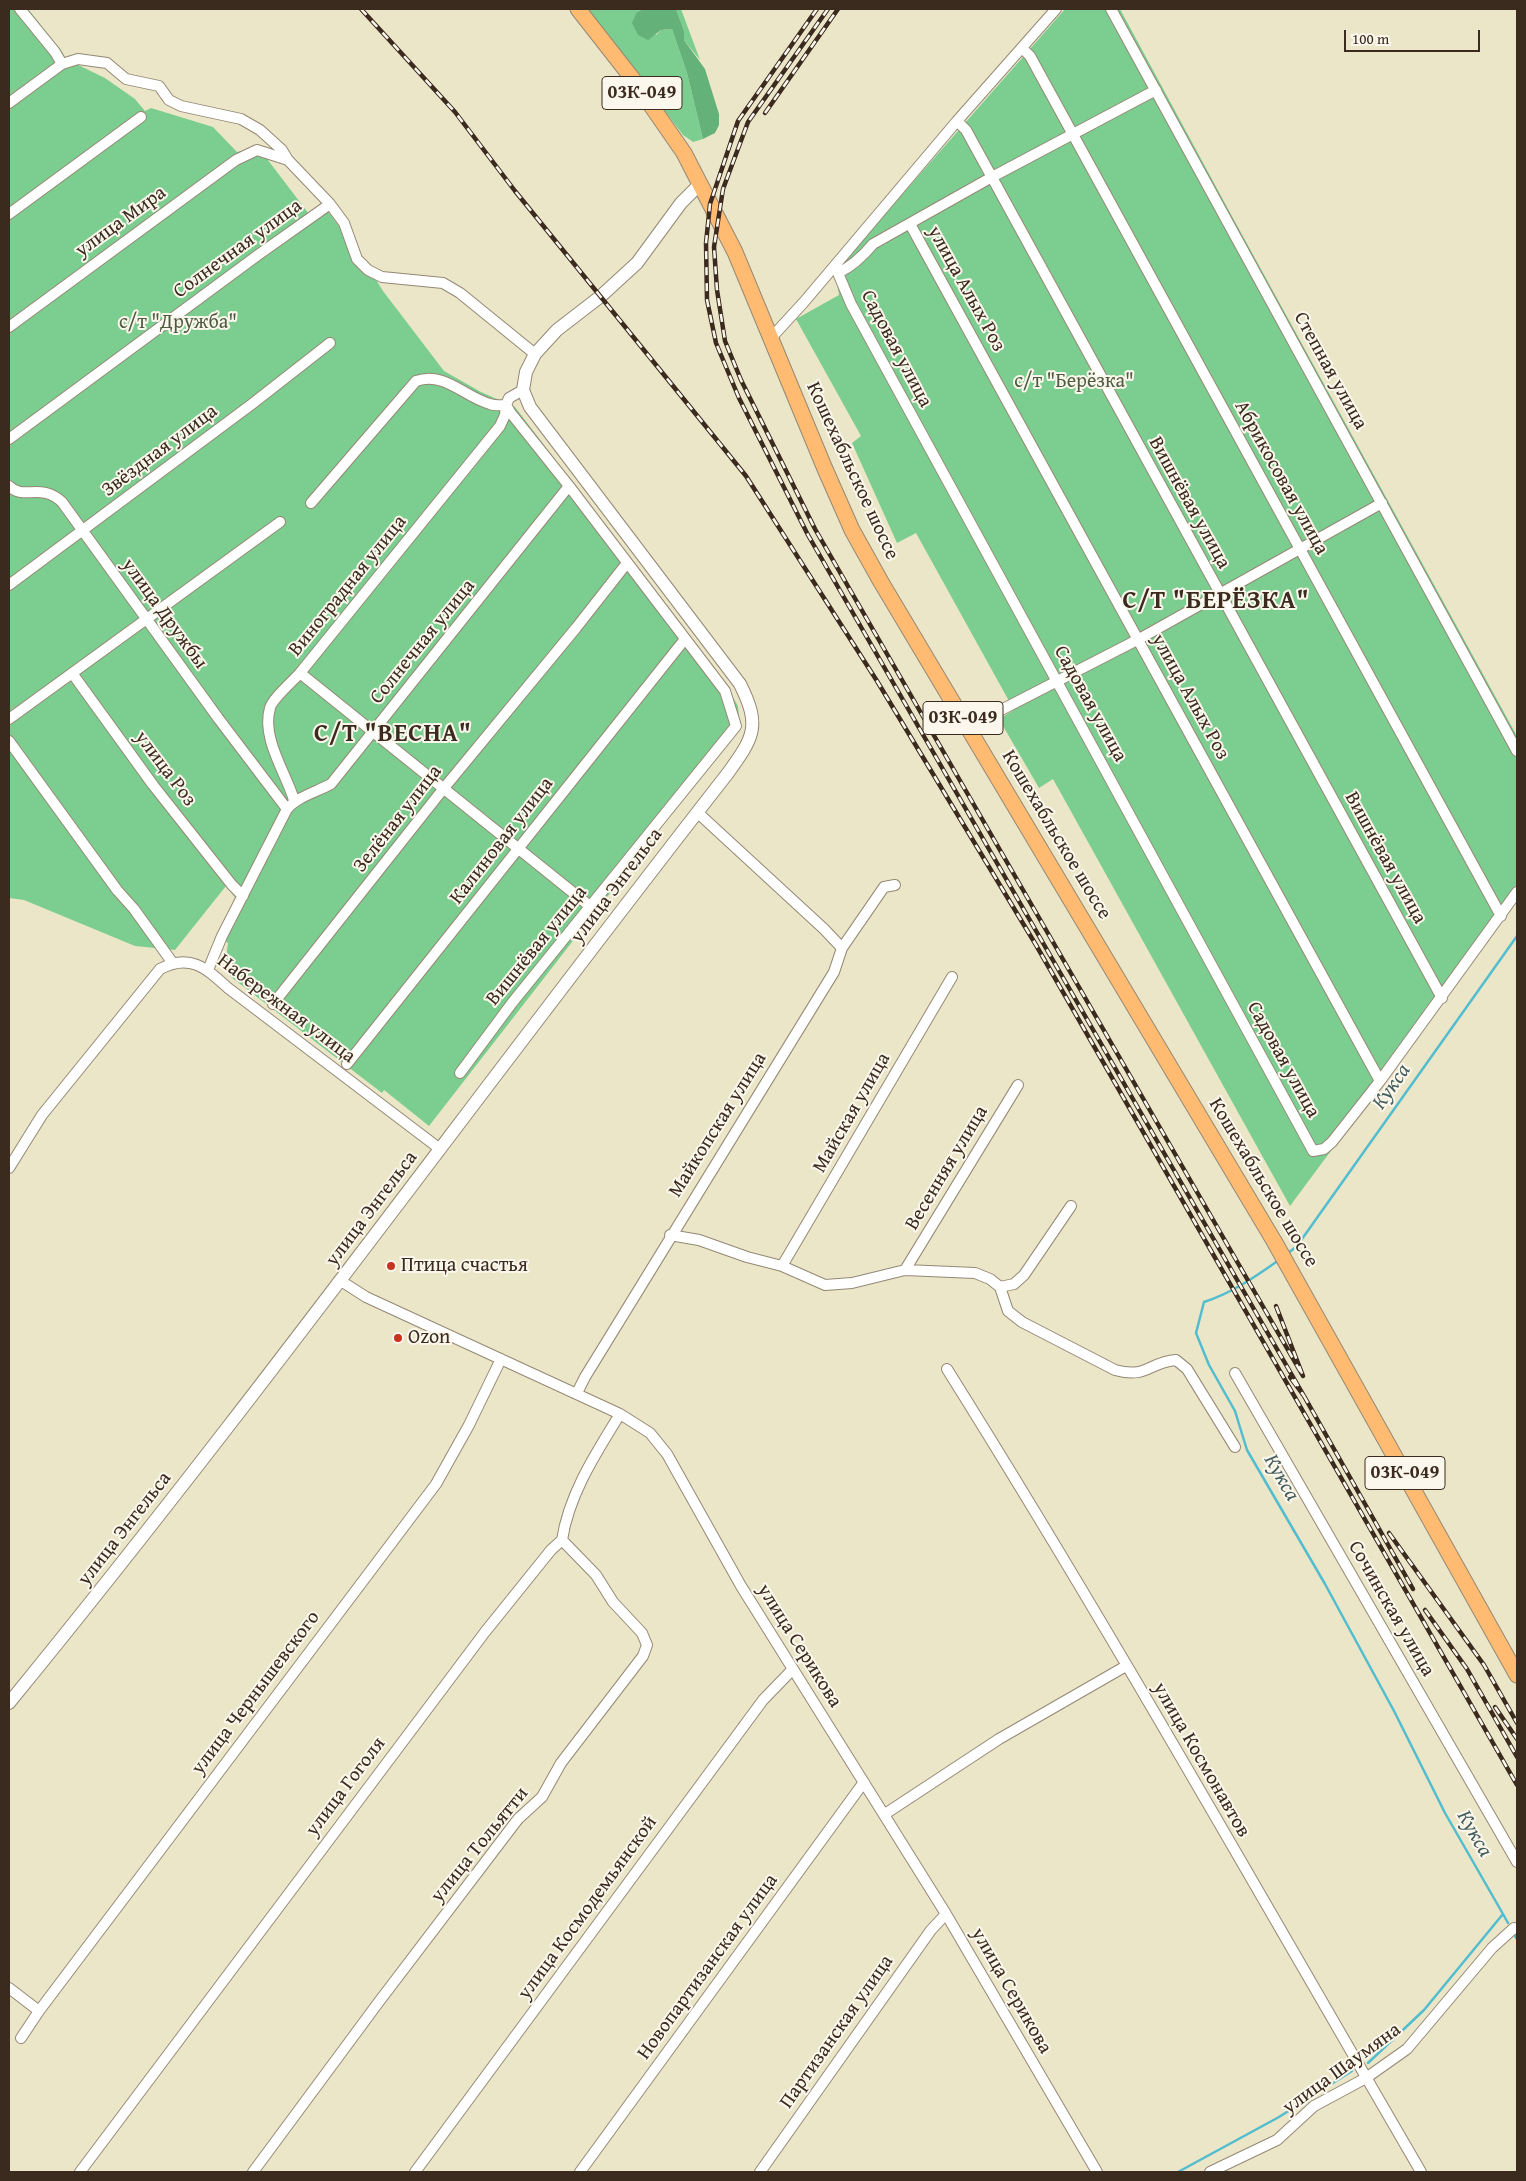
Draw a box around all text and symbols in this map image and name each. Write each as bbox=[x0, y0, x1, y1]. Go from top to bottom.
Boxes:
scale bar bbox=[1346, 20, 1482, 52]
text: 100 m bbox=[1352, 28, 1389, 49]
road number: 03К-049 bbox=[602, 76, 682, 110]
street label: улица Мира bbox=[71, 181, 171, 263]
street label: Солнечная улица bbox=[169, 194, 307, 304]
street label: улица Алых Роз bbox=[922, 222, 1010, 356]
street label: Садовая улица bbox=[855, 286, 937, 412]
street label: Степная улица bbox=[1288, 308, 1372, 434]
park label: с/т "Дружба" bbox=[119, 311, 237, 335]
park label: с/т "Берёзка" bbox=[1014, 370, 1134, 394]
street label: Кошехабльское шоссе bbox=[800, 378, 904, 564]
street label: Абрикосовая улица bbox=[1229, 397, 1333, 559]
street label: Звёздная улица bbox=[97, 400, 223, 502]
street label: Вишнёвая улица bbox=[1143, 433, 1235, 573]
street label: Виноградная улица bbox=[284, 511, 412, 661]
street label: улица Дружбы bbox=[116, 554, 212, 674]
street label: Солнечная улица bbox=[365, 575, 481, 709]
district label: С/Т "БЕРЁЗКА" bbox=[1121, 587, 1311, 617]
street label: улица Алых Роз bbox=[1146, 630, 1234, 764]
street label: Садовая улица bbox=[1048, 642, 1132, 766]
road number: 03К-049 bbox=[923, 701, 1003, 734]
district label: С/Т "ВЕСНА" bbox=[313, 720, 473, 750]
street label: улица Роз bbox=[129, 727, 201, 811]
street label: Кошехабльское шоссе bbox=[996, 746, 1116, 924]
street label: Зелёная улица bbox=[349, 760, 447, 878]
street label: Калиновая улица bbox=[445, 773, 559, 909]
street label: Вишнёвая улица bbox=[1339, 788, 1431, 928]
street label: улица Энгельса bbox=[566, 824, 668, 948]
street label: Вишнёвая улица bbox=[481, 881, 593, 1011]
street label: Набережная улица bbox=[212, 949, 360, 1069]
street label: Садовая улица bbox=[1241, 998, 1325, 1122]
street label: Майкопская улица bbox=[664, 1048, 772, 1202]
street label: Майская улица bbox=[808, 1049, 896, 1177]
water label: Кукса bbox=[1367, 1059, 1417, 1115]
street label: Кошехабльское шоссе bbox=[1203, 1094, 1323, 1272]
street label: Весенняя улица bbox=[900, 1101, 994, 1235]
street label: улица Энгельса bbox=[321, 1147, 423, 1271]
place label: Птица счастья bbox=[401, 1254, 528, 1278]
marker: Птица счастья bbox=[385, 1260, 397, 1272]
place label: Ozon bbox=[408, 1326, 450, 1350]
marker: Ozon bbox=[392, 1332, 404, 1344]
water label: Кукса bbox=[1258, 1450, 1304, 1506]
road number: 03К-049 bbox=[1365, 1456, 1445, 1490]
street label: улица Энгельса bbox=[73, 1467, 177, 1591]
street label: Сочинская улица bbox=[1342, 1537, 1440, 1681]
street label: улица Серикова bbox=[751, 1580, 847, 1712]
street label: улица Чернышевского bbox=[187, 1606, 325, 1780]
street label: улица Космонавтов bbox=[1147, 1678, 1255, 1842]
street label: улица Гоголя bbox=[301, 1733, 391, 1841]
street label: улица Тольятти bbox=[426, 1782, 534, 1908]
water label: Кукса bbox=[1451, 1806, 1497, 1862]
street label: улица Космодемьянской bbox=[513, 1811, 663, 2005]
street label: Новопартизанская улица bbox=[633, 1869, 783, 2065]
street label: улица Серикова bbox=[965, 1924, 1057, 2058]
street label: Партизанская улица bbox=[775, 1951, 899, 2113]
street label: улица Шаумяна bbox=[1278, 2018, 1406, 2120]

